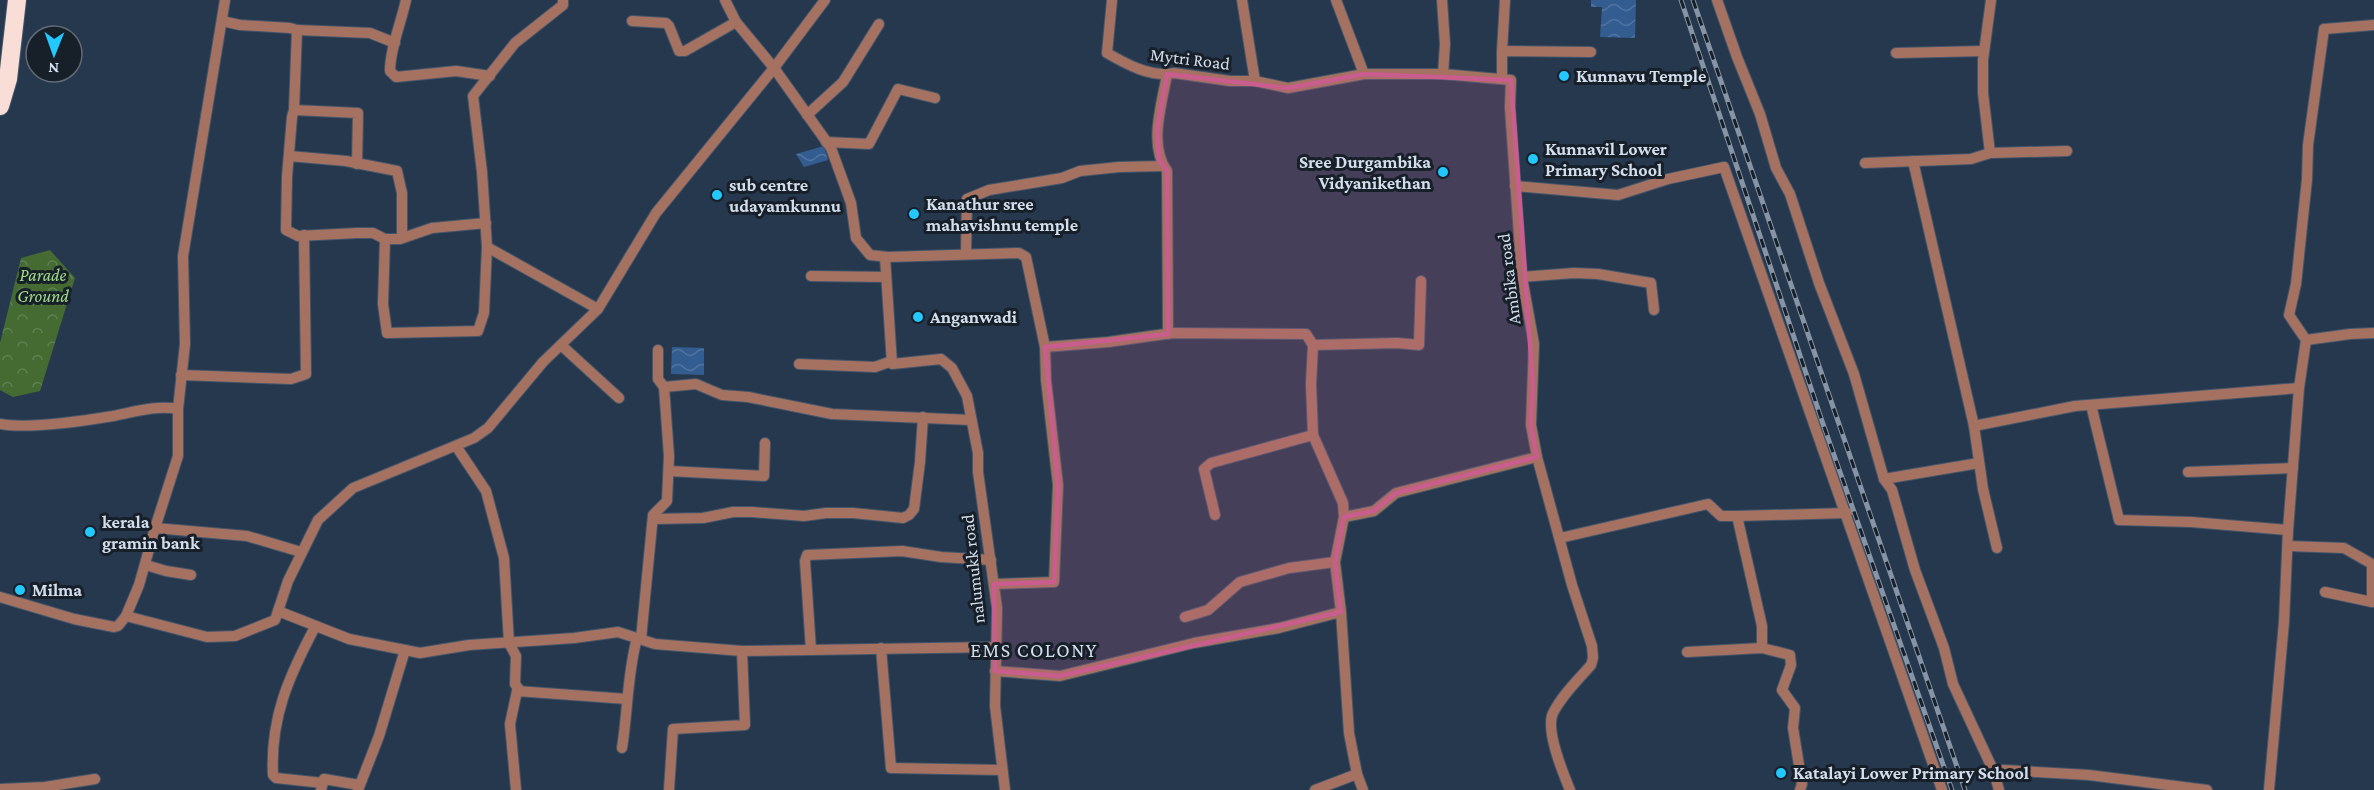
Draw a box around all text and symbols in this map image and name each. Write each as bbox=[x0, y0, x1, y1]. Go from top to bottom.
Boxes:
north arrow bbox=[24, 24, 84, 84]
street label: Mytri Road bbox=[1149, 44, 1232, 74]
text: N bbox=[48, 60, 59, 77]
place label: Kunnavu Temple bbox=[1576, 66, 1706, 86]
marker: Kunnavu Temple bbox=[1557, 69, 1571, 83]
place label: Kunnavil Lower Primary School bbox=[1545, 139, 1667, 180]
place label: Sree Durgambika Vidyanikethan bbox=[1299, 152, 1432, 193]
marker: Kunnavil Lower Primary School bbox=[1526, 152, 1540, 166]
marker: Sree Durgambika Vidyanikethan bbox=[1436, 165, 1450, 179]
place label: sub centre udayamkunnu bbox=[729, 175, 842, 216]
marker: sub centre udayamkunnu bbox=[710, 188, 724, 202]
place label: Kanathur sree mahavishnu temple bbox=[926, 194, 1078, 235]
marker: Kanathur sree mahavishnu temple bbox=[907, 207, 921, 221]
street label: Ambika road bbox=[1493, 232, 1525, 326]
park label: Parade Ground bbox=[17, 265, 69, 306]
place label: Anganwadi bbox=[929, 307, 1018, 327]
marker: Anganwadi bbox=[911, 310, 925, 324]
place label: kerala gramin bank bbox=[102, 512, 200, 553]
street label: nalumukk road bbox=[957, 513, 989, 625]
marker: kerala gramin bank bbox=[83, 525, 97, 539]
place label: Milma bbox=[32, 580, 82, 600]
marker: Milma bbox=[13, 583, 27, 597]
district label: EMS COLONY bbox=[970, 639, 1098, 661]
place label: Katalayi Lower Primary School bbox=[1793, 763, 2029, 783]
marker: Katalayi Lower Primary School bbox=[1774, 766, 1788, 780]

